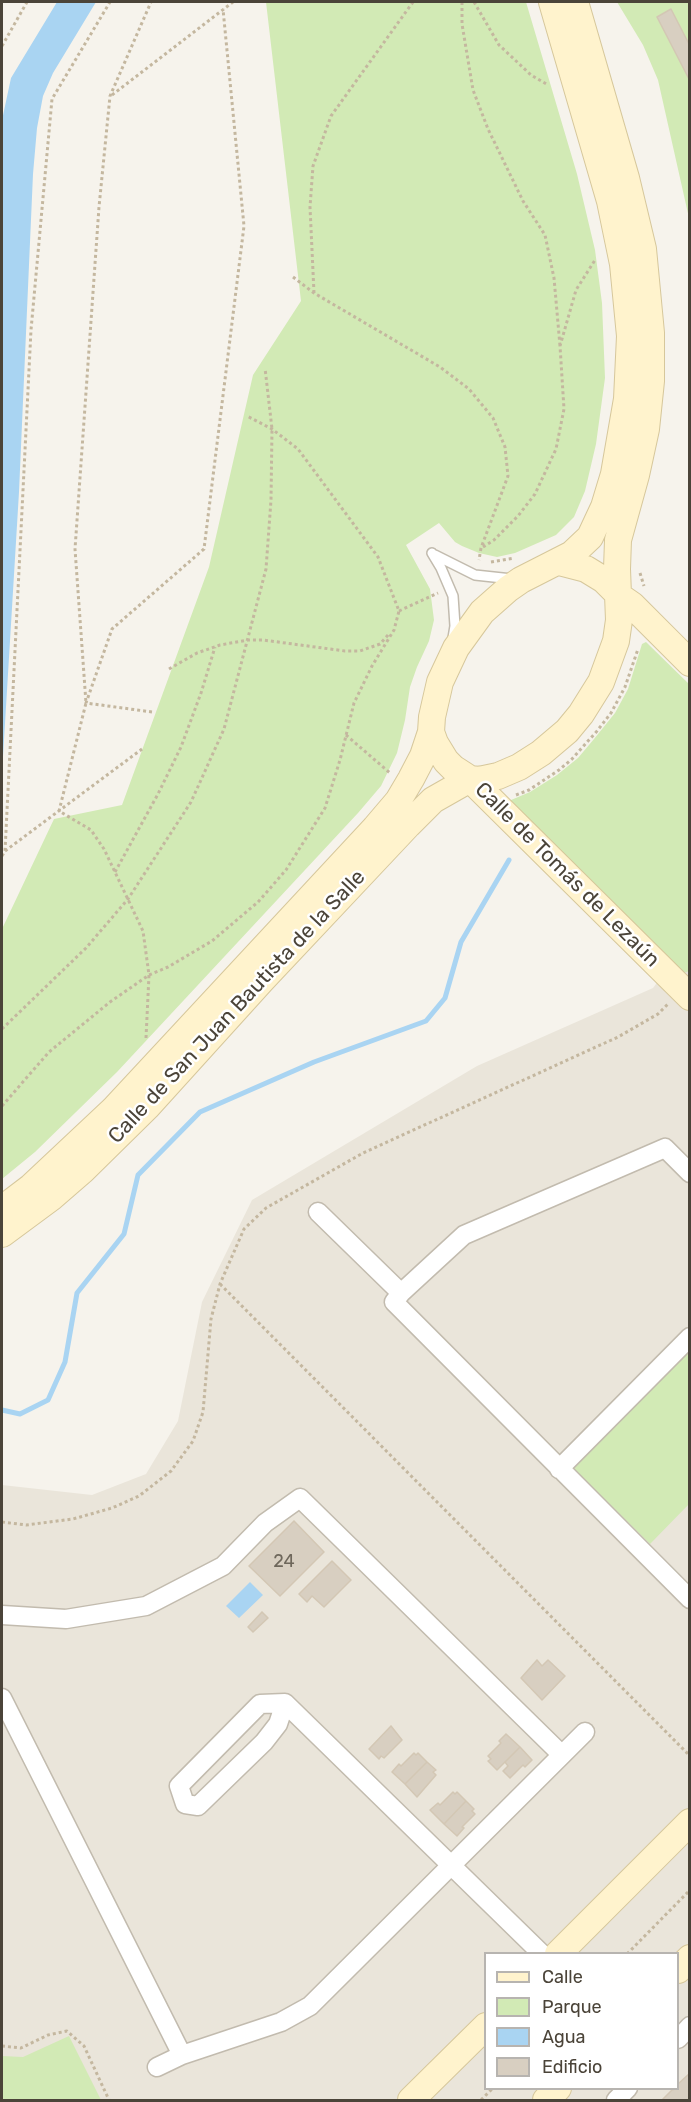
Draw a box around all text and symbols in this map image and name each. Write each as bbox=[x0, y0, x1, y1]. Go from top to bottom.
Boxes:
street label: Calle de Tomás de Lezaún bbox=[469, 777, 665, 973]
street label: Calle de San Juan Bautista de la Salle bbox=[103, 865, 371, 1149]
house number: 24 bbox=[273, 1551, 295, 1573]
legend bbox=[484, 1952, 679, 2090]
text: Calle bbox=[542, 1966, 583, 1988]
text: Parque bbox=[542, 1996, 602, 2018]
text: Agua bbox=[542, 2026, 585, 2048]
text: Edificio bbox=[542, 2056, 602, 2078]

